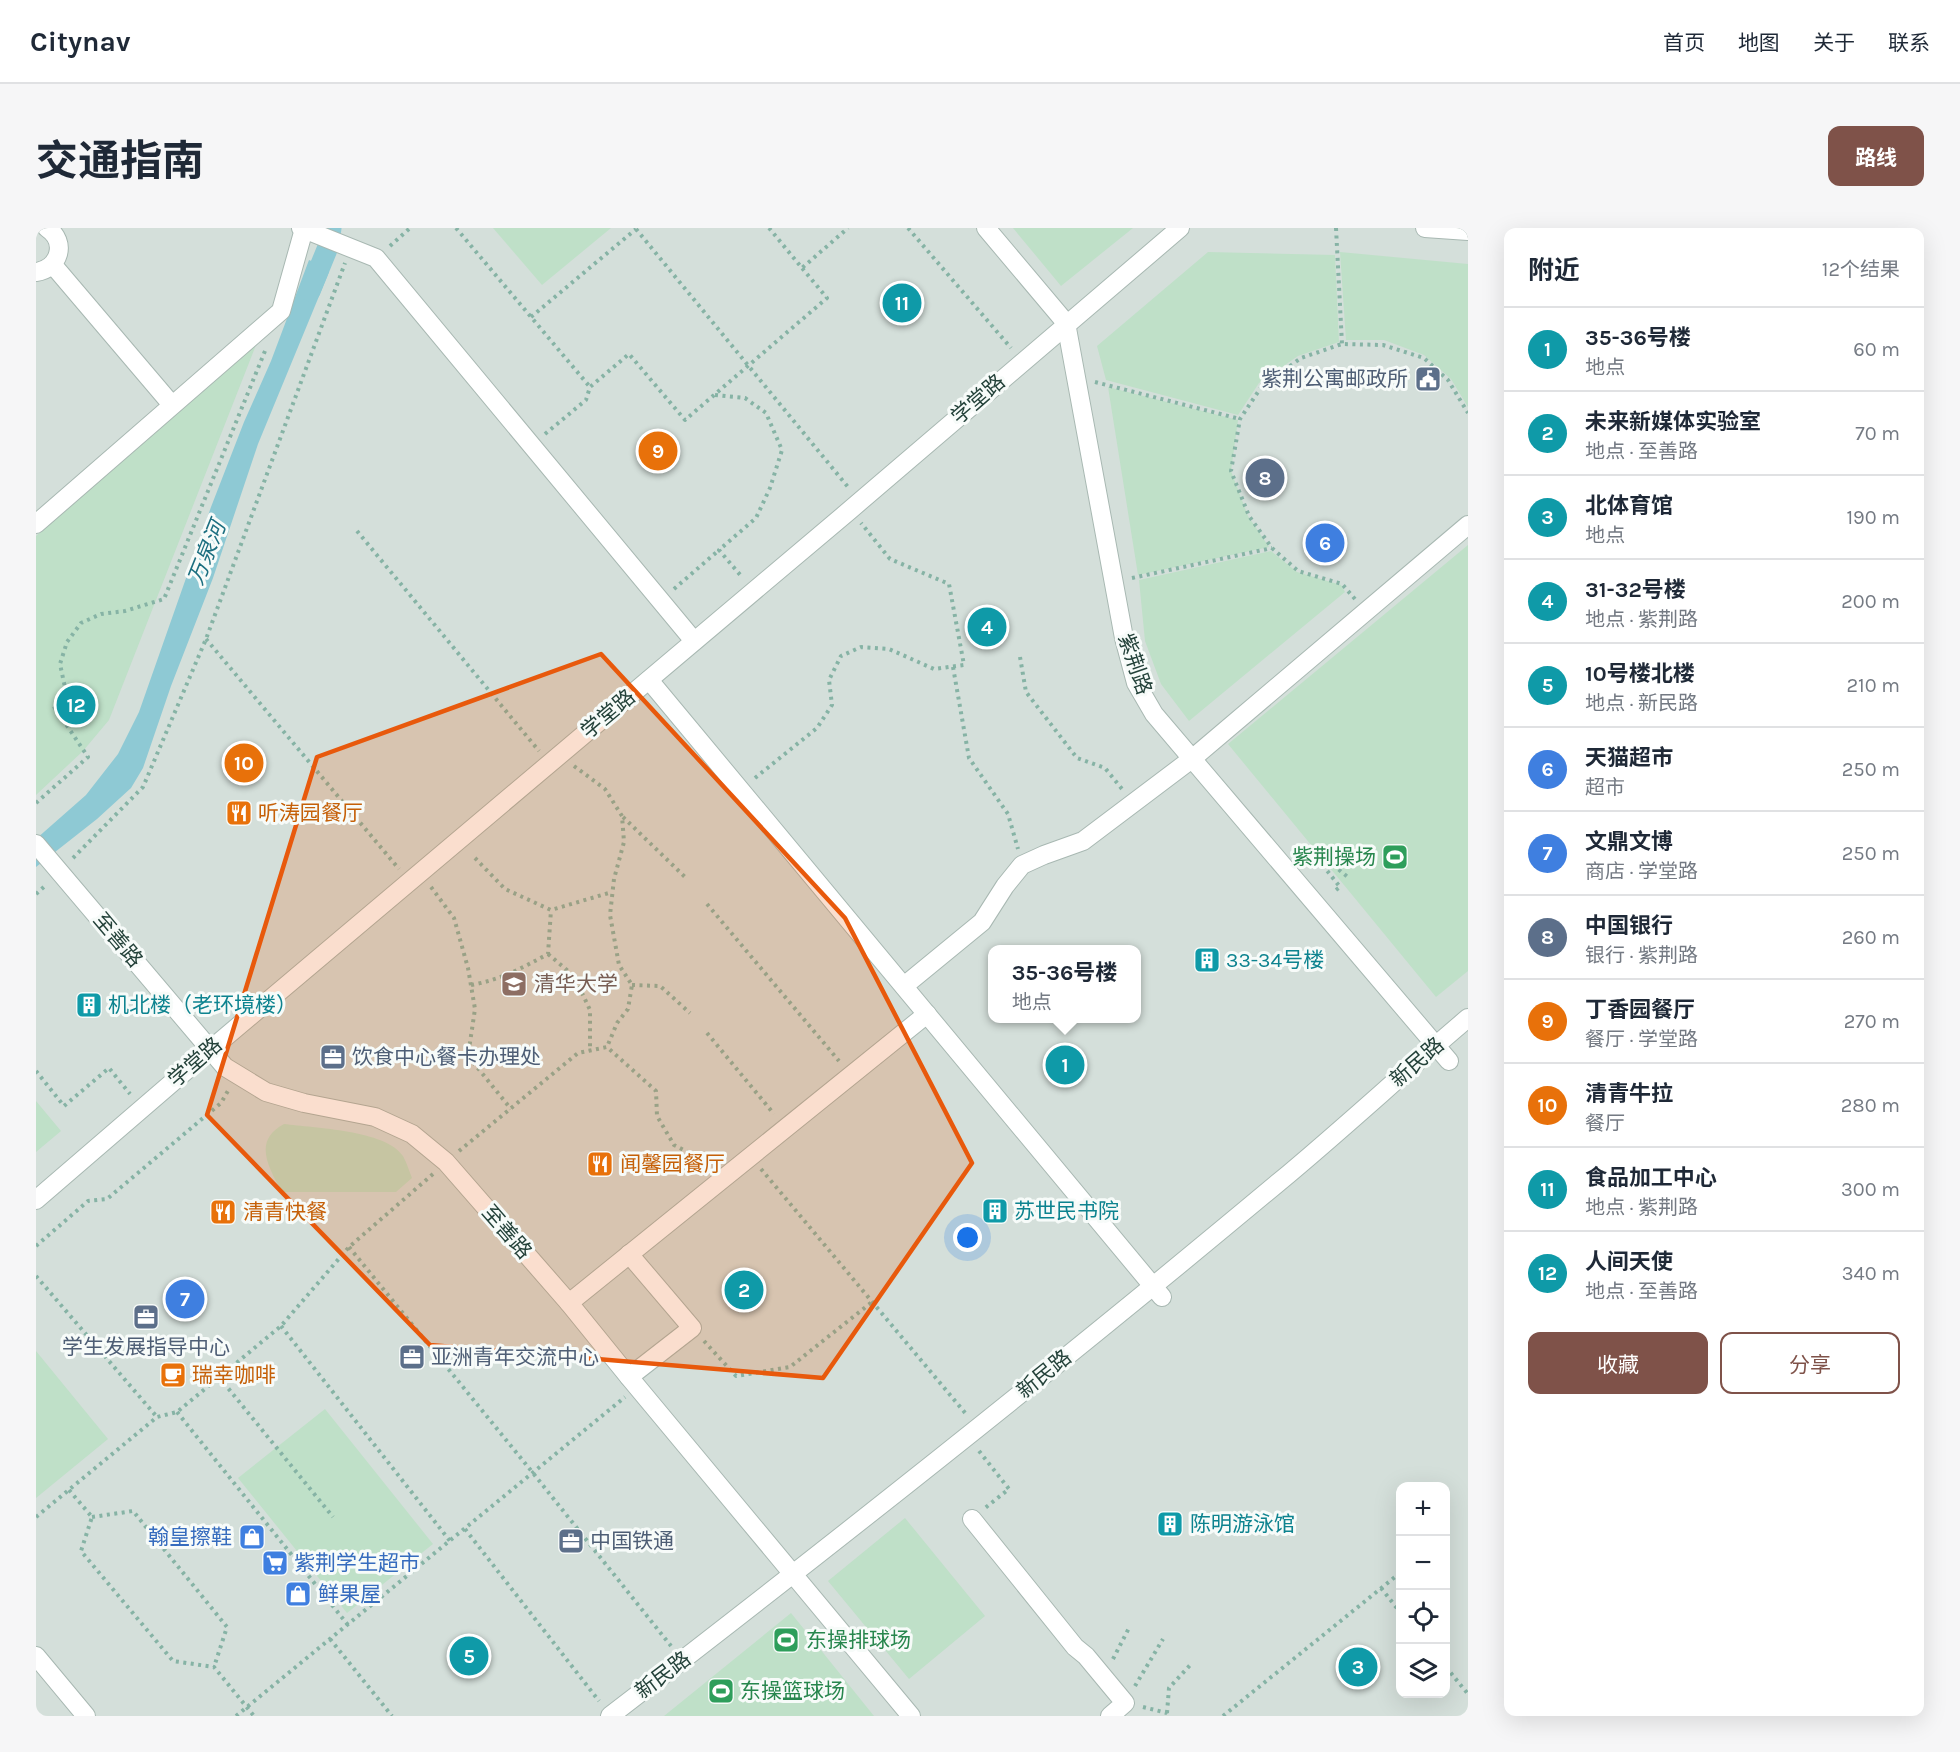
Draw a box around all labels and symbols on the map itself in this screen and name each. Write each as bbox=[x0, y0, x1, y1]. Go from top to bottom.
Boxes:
pin: 11 bbox=[882, 280, 922, 326]
public building icon: 紫荆公寓邮政所 bbox=[1413, 364, 1443, 394]
place label: 紫荆公寓邮政所 bbox=[1261, 367, 1408, 391]
street label: 学堂路 bbox=[946, 369, 1010, 429]
pin: 9 bbox=[638, 428, 678, 474]
pin: 8 bbox=[1246, 456, 1284, 500]
water label: 万泉河 bbox=[183, 514, 233, 588]
pin: 6 bbox=[1306, 520, 1344, 566]
pin: 4 bbox=[968, 604, 1006, 650]
street label: 紫荆路 bbox=[1113, 630, 1157, 698]
pin: 12 bbox=[56, 682, 96, 728]
street label: 学堂路 bbox=[576, 685, 640, 743]
pin: 10 bbox=[224, 740, 264, 786]
restaurant icon: 听涛园餐厅 bbox=[224, 798, 254, 828]
place label: 听涛园餐厅 bbox=[258, 801, 363, 825]
sports icon: 紫荆操场 bbox=[1380, 842, 1410, 872]
place label: 紫荆操场 bbox=[1292, 845, 1376, 869]
street label: 至善路 bbox=[89, 908, 147, 972]
building icon: 33-34号楼 bbox=[1192, 945, 1222, 975]
place label: 33-34号楼 bbox=[1226, 948, 1324, 972]
school or university icon: 清华大学 bbox=[499, 969, 529, 999]
place label: 清华大学 bbox=[534, 972, 618, 996]
building icon: 机北楼（老环境楼） bbox=[74, 990, 104, 1020]
place label: 机北楼（老环境楼） bbox=[108, 993, 297, 1017]
street label: 学堂路 bbox=[163, 1032, 227, 1092]
street label: 新民路 bbox=[1385, 1032, 1449, 1092]
office icon: 饮食中心餐卡办理处 bbox=[318, 1042, 348, 1072]
pin: 1 bbox=[1046, 1042, 1084, 1088]
place label: 饮食中心餐卡办理处 bbox=[352, 1045, 541, 1069]
restaurant icon: 闻馨园餐厅 bbox=[585, 1149, 615, 1179]
place label: 闻馨园餐厅 bbox=[620, 1152, 725, 1176]
building icon: 苏世民书院 bbox=[980, 1196, 1010, 1226]
restaurant icon: 清青快餐 bbox=[208, 1197, 238, 1227]
place label: 苏世民书院 bbox=[1014, 1199, 1119, 1223]
place label: 清青快餐 bbox=[243, 1200, 327, 1224]
street label: 至善路 bbox=[477, 1200, 537, 1264]
your location bbox=[953, 1223, 982, 1252]
pin: 2 bbox=[724, 1268, 764, 1312]
pin: 7 bbox=[166, 1276, 204, 1322]
office icon: 学生发展指导中心 bbox=[131, 1302, 161, 1332]
place label: 学生发展指导中心 bbox=[62, 1335, 230, 1359]
office icon: 亚洲青年交流中心 bbox=[397, 1342, 427, 1372]
place label: 亚洲青年交流中心 bbox=[431, 1345, 599, 1369]
street label: 新民路 bbox=[1012, 1345, 1076, 1403]
cafe icon: 瑞幸咖啡 bbox=[158, 1360, 188, 1390]
place label: 瑞幸咖啡 bbox=[192, 1363, 276, 1387]
building icon: 陈明游泳馆 bbox=[1155, 1509, 1185, 1539]
place label: 陈明游泳馆 bbox=[1190, 1512, 1295, 1536]
shop icon: 翰皇擦鞋 bbox=[237, 1522, 267, 1552]
place label: 翰皇擦鞋 bbox=[148, 1525, 232, 1549]
office icon: 中国铁通 bbox=[556, 1526, 586, 1556]
place label: 中国铁通 bbox=[590, 1529, 674, 1553]
supermarket icon: 紫荆学生超市 bbox=[260, 1548, 290, 1578]
place label: 紫荆学生超市 bbox=[294, 1551, 420, 1575]
shop icon: 鲜果屋 bbox=[283, 1579, 313, 1609]
place label: 鲜果屋 bbox=[318, 1582, 381, 1606]
sports icon: 东操排球场 bbox=[771, 1625, 801, 1655]
place label: 东操排球场 bbox=[806, 1628, 911, 1652]
pin: 5 bbox=[450, 1634, 488, 1678]
pin: 3 bbox=[1338, 1644, 1378, 1690]
street label: 新民路 bbox=[631, 1646, 695, 1704]
sports icon: 东操篮球场 bbox=[706, 1676, 736, 1706]
place label: 东操篮球场 bbox=[740, 1679, 845, 1703]

